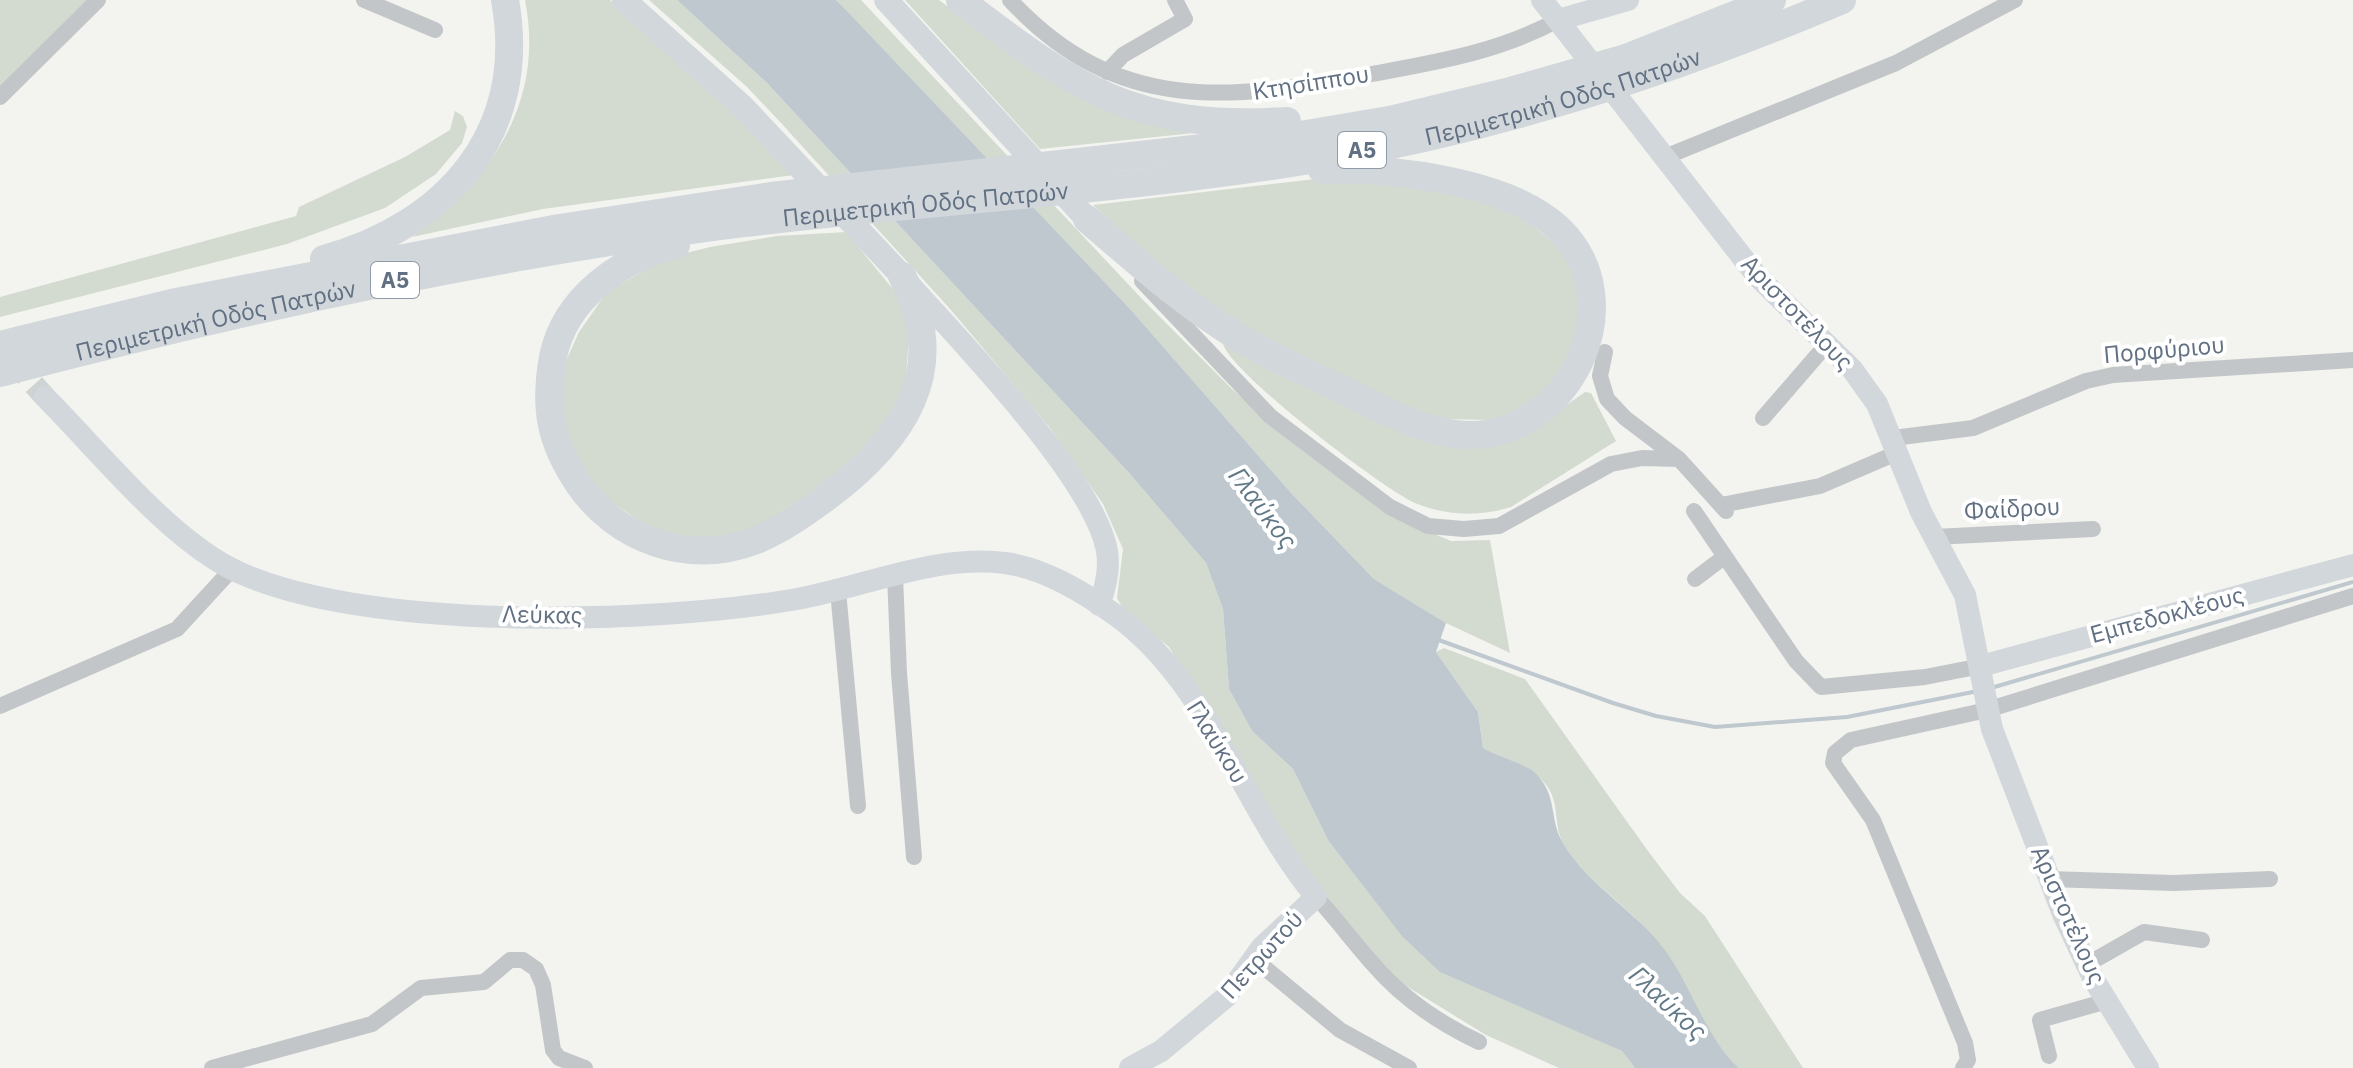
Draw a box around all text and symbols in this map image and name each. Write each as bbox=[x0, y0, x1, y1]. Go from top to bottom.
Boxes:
street label: Περιμετρική Οδός Πατρών bbox=[1421, 40, 1705, 152]
street label: Κτησίππου bbox=[1250, 57, 1371, 107]
road number: Α5 bbox=[1338, 132, 1386, 168]
street label: Περιμετρική Οδός Πατρών bbox=[781, 174, 1070, 233]
street label: Αριστοτέλους bbox=[1735, 248, 1861, 377]
road number: Α5 bbox=[371, 262, 419, 298]
street label: Περιμετρική Οδός Πατρών bbox=[72, 272, 359, 368]
street label: Πορφύριου bbox=[2102, 328, 2226, 370]
water label: Γλαύκος bbox=[1222, 459, 1306, 556]
street label: Φαίδρου bbox=[1963, 489, 2061, 527]
street label: Εμπεδοκλέους bbox=[2086, 578, 2247, 650]
street label: Λεύκας bbox=[502, 597, 582, 631]
street label: Γλαύκου bbox=[1180, 694, 1256, 789]
street label: Αριστοτέλους bbox=[2024, 840, 2114, 989]
street label: Πετρωτού bbox=[1213, 903, 1310, 1006]
water label: Γλαύκος bbox=[1622, 958, 1715, 1047]

